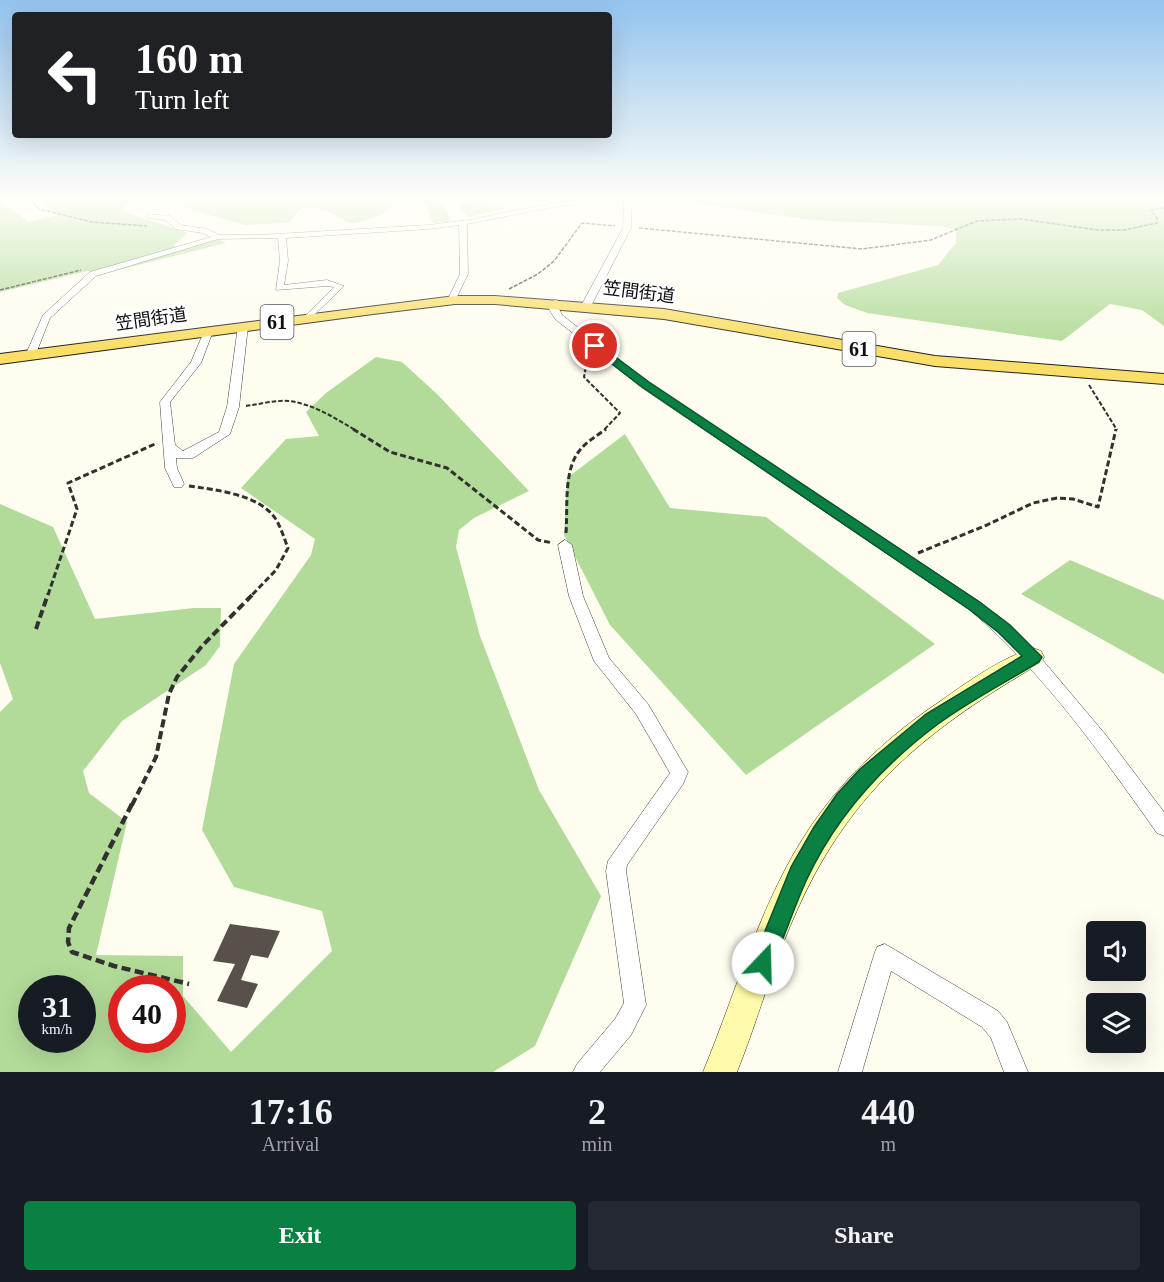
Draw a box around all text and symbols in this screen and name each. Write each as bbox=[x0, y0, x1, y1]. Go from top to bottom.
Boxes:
icon: left bbox=[36, 36, 114, 114]
text: 160 m bbox=[135, 36, 244, 82]
text: Turn left bbox=[135, 85, 229, 115]
street label: 笠間街道 bbox=[602, 278, 676, 306]
street label: 笠間街道 bbox=[114, 304, 188, 334]
road number: 61 bbox=[260, 305, 294, 339]
pin bbox=[569, 320, 620, 371]
icon: arrive bbox=[578, 329, 611, 362]
road number: 61 bbox=[842, 332, 876, 366]
map controls bbox=[1086, 921, 1146, 1053]
button: sound bbox=[1086, 921, 1146, 981]
position arrow bbox=[731, 931, 795, 995]
speed limit sign: 40 bbox=[108, 975, 186, 1053]
text: 31 bbox=[42, 990, 72, 1023]
button: layers bbox=[1086, 993, 1146, 1053]
text: km/h bbox=[42, 1021, 72, 1037]
text: 17:16 bbox=[249, 1092, 333, 1132]
text: 2 bbox=[588, 1092, 606, 1132]
text: 440 bbox=[861, 1092, 915, 1132]
text: Arrival bbox=[262, 1133, 320, 1155]
text: min bbox=[581, 1133, 613, 1155]
text: m bbox=[881, 1133, 896, 1155]
button: Exit bbox=[24, 1201, 576, 1270]
button: Share bbox=[588, 1201, 1140, 1270]

